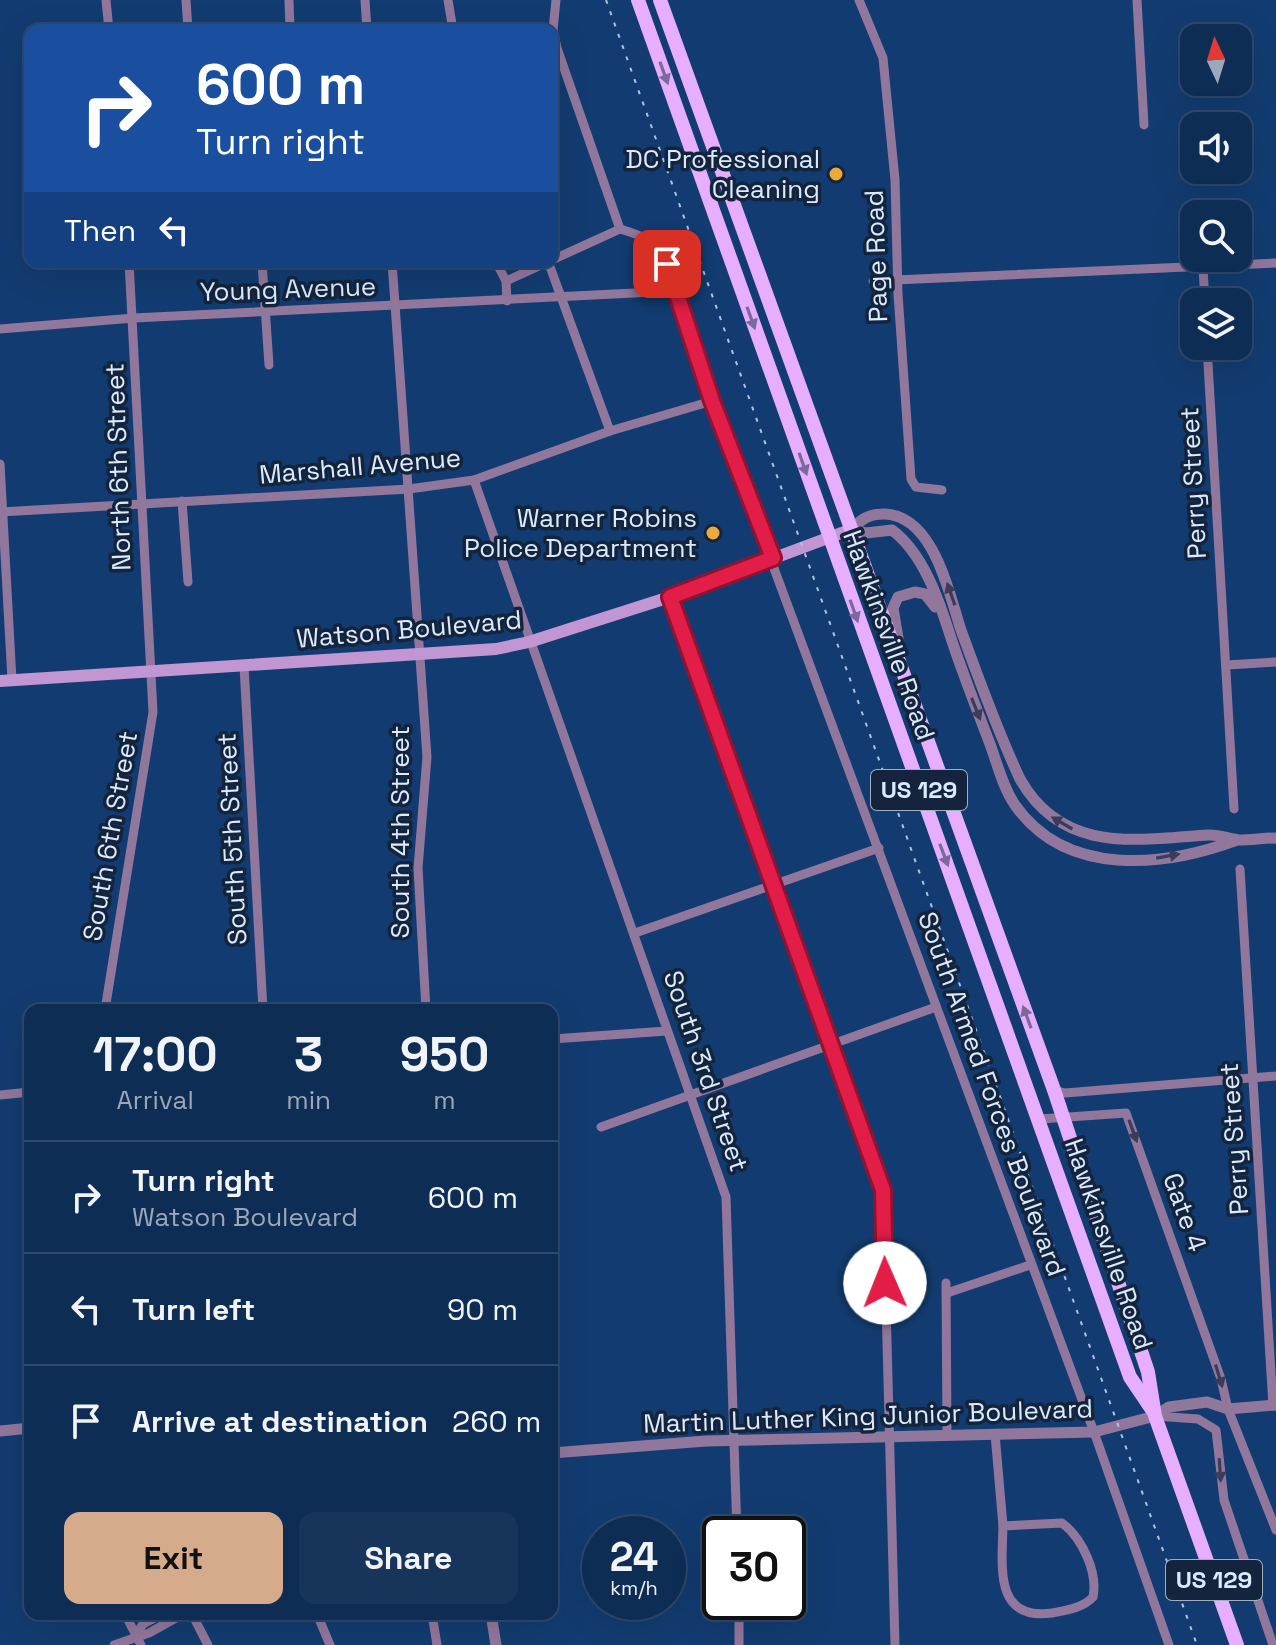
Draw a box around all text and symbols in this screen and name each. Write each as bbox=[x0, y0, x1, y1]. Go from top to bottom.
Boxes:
north arrow bbox=[1180, 24, 1252, 96]
map controls bbox=[1180, 24, 1252, 360]
text: 600 m bbox=[196, 49, 365, 120]
icon: right bbox=[64, 56, 168, 160]
one-way arrow bbox=[659, 62, 671, 86]
button: sound bbox=[1180, 112, 1252, 184]
text: Turn right bbox=[196, 119, 365, 165]
place label: DC Professional Cleaning bbox=[626, 142, 820, 206]
marker: DC Professional Cleaning bbox=[827, 165, 845, 183]
street label: Page Road bbox=[857, 189, 895, 323]
button: search bbox=[1180, 200, 1252, 272]
icon: left bbox=[152, 208, 196, 252]
text: Then bbox=[64, 211, 136, 250]
pin bbox=[633, 230, 701, 298]
icon: arrive bbox=[645, 242, 689, 286]
street label: Young Avenue bbox=[199, 269, 377, 309]
button: layers bbox=[1180, 288, 1252, 360]
one-way arrow bbox=[746, 307, 758, 331]
street label: North 6th Street bbox=[97, 363, 139, 571]
street label: Perry Street bbox=[1172, 406, 1214, 560]
street label: Marshall Avenue bbox=[258, 440, 462, 492]
one-way arrow bbox=[797, 452, 809, 476]
place label: Warner Robins Police Department bbox=[464, 501, 697, 565]
marker: Warner Robins Police Department bbox=[704, 524, 722, 542]
street label: Hawkinsville Road bbox=[835, 525, 943, 745]
one-way arrow bbox=[944, 582, 957, 606]
one-way arrow bbox=[848, 600, 861, 624]
street label: Watson Boulevard bbox=[295, 602, 523, 656]
one-way arrow bbox=[970, 697, 983, 721]
street label: South 4th Street bbox=[383, 726, 417, 938]
street label: South 6th Street bbox=[75, 728, 145, 944]
street label: South 5th Street bbox=[209, 732, 255, 946]
road number: US 129 bbox=[871, 770, 967, 810]
one-way arrow bbox=[1051, 816, 1073, 830]
one-way arrow bbox=[938, 843, 951, 867]
one-way arrow bbox=[1156, 850, 1181, 862]
street label: South Armed Forces Boulevard bbox=[910, 907, 1074, 1281]
street label: South 3rd Street bbox=[656, 966, 756, 1176]
one-way arrow bbox=[1020, 1005, 1033, 1029]
text: 17:00 bbox=[93, 1024, 218, 1085]
text: 3 bbox=[294, 1024, 323, 1085]
text: 950 bbox=[400, 1024, 489, 1085]
street label: Perry Street bbox=[1212, 1062, 1256, 1216]
text: Arrival bbox=[116, 1083, 194, 1117]
text: min bbox=[286, 1083, 331, 1117]
text: m bbox=[433, 1083, 456, 1117]
one-way arrow bbox=[1127, 1119, 1139, 1143]
street label: Hawkinsville Road bbox=[1057, 1134, 1161, 1354]
text: Turn right bbox=[132, 1161, 275, 1200]
street label: Gate 4 bbox=[1155, 1168, 1215, 1256]
icon: right bbox=[64, 1175, 108, 1219]
text: 600 m bbox=[428, 1178, 518, 1217]
text: Watson Boulevard bbox=[132, 1200, 358, 1234]
position arrow bbox=[843, 1241, 927, 1325]
icon: left bbox=[64, 1287, 108, 1331]
text: Turn left bbox=[132, 1290, 255, 1329]
text: 90 m bbox=[447, 1290, 518, 1329]
one-way arrow bbox=[1213, 1365, 1226, 1389]
street label: Martin Luther King Junior Boulevard bbox=[642, 1391, 1094, 1441]
icon: arrive bbox=[64, 1399, 108, 1443]
text: Arrive at destination bbox=[132, 1402, 428, 1441]
text: 260 m bbox=[452, 1402, 541, 1441]
one-way arrow bbox=[1214, 1458, 1227, 1483]
button: Exit bbox=[64, 1512, 283, 1604]
button: Share bbox=[299, 1512, 518, 1604]
speed limit sign: 30 bbox=[702, 1516, 806, 1620]
text: 24 bbox=[610, 1532, 658, 1583]
road number: US 129 bbox=[1166, 1560, 1262, 1600]
text: km/h bbox=[610, 1575, 658, 1601]

